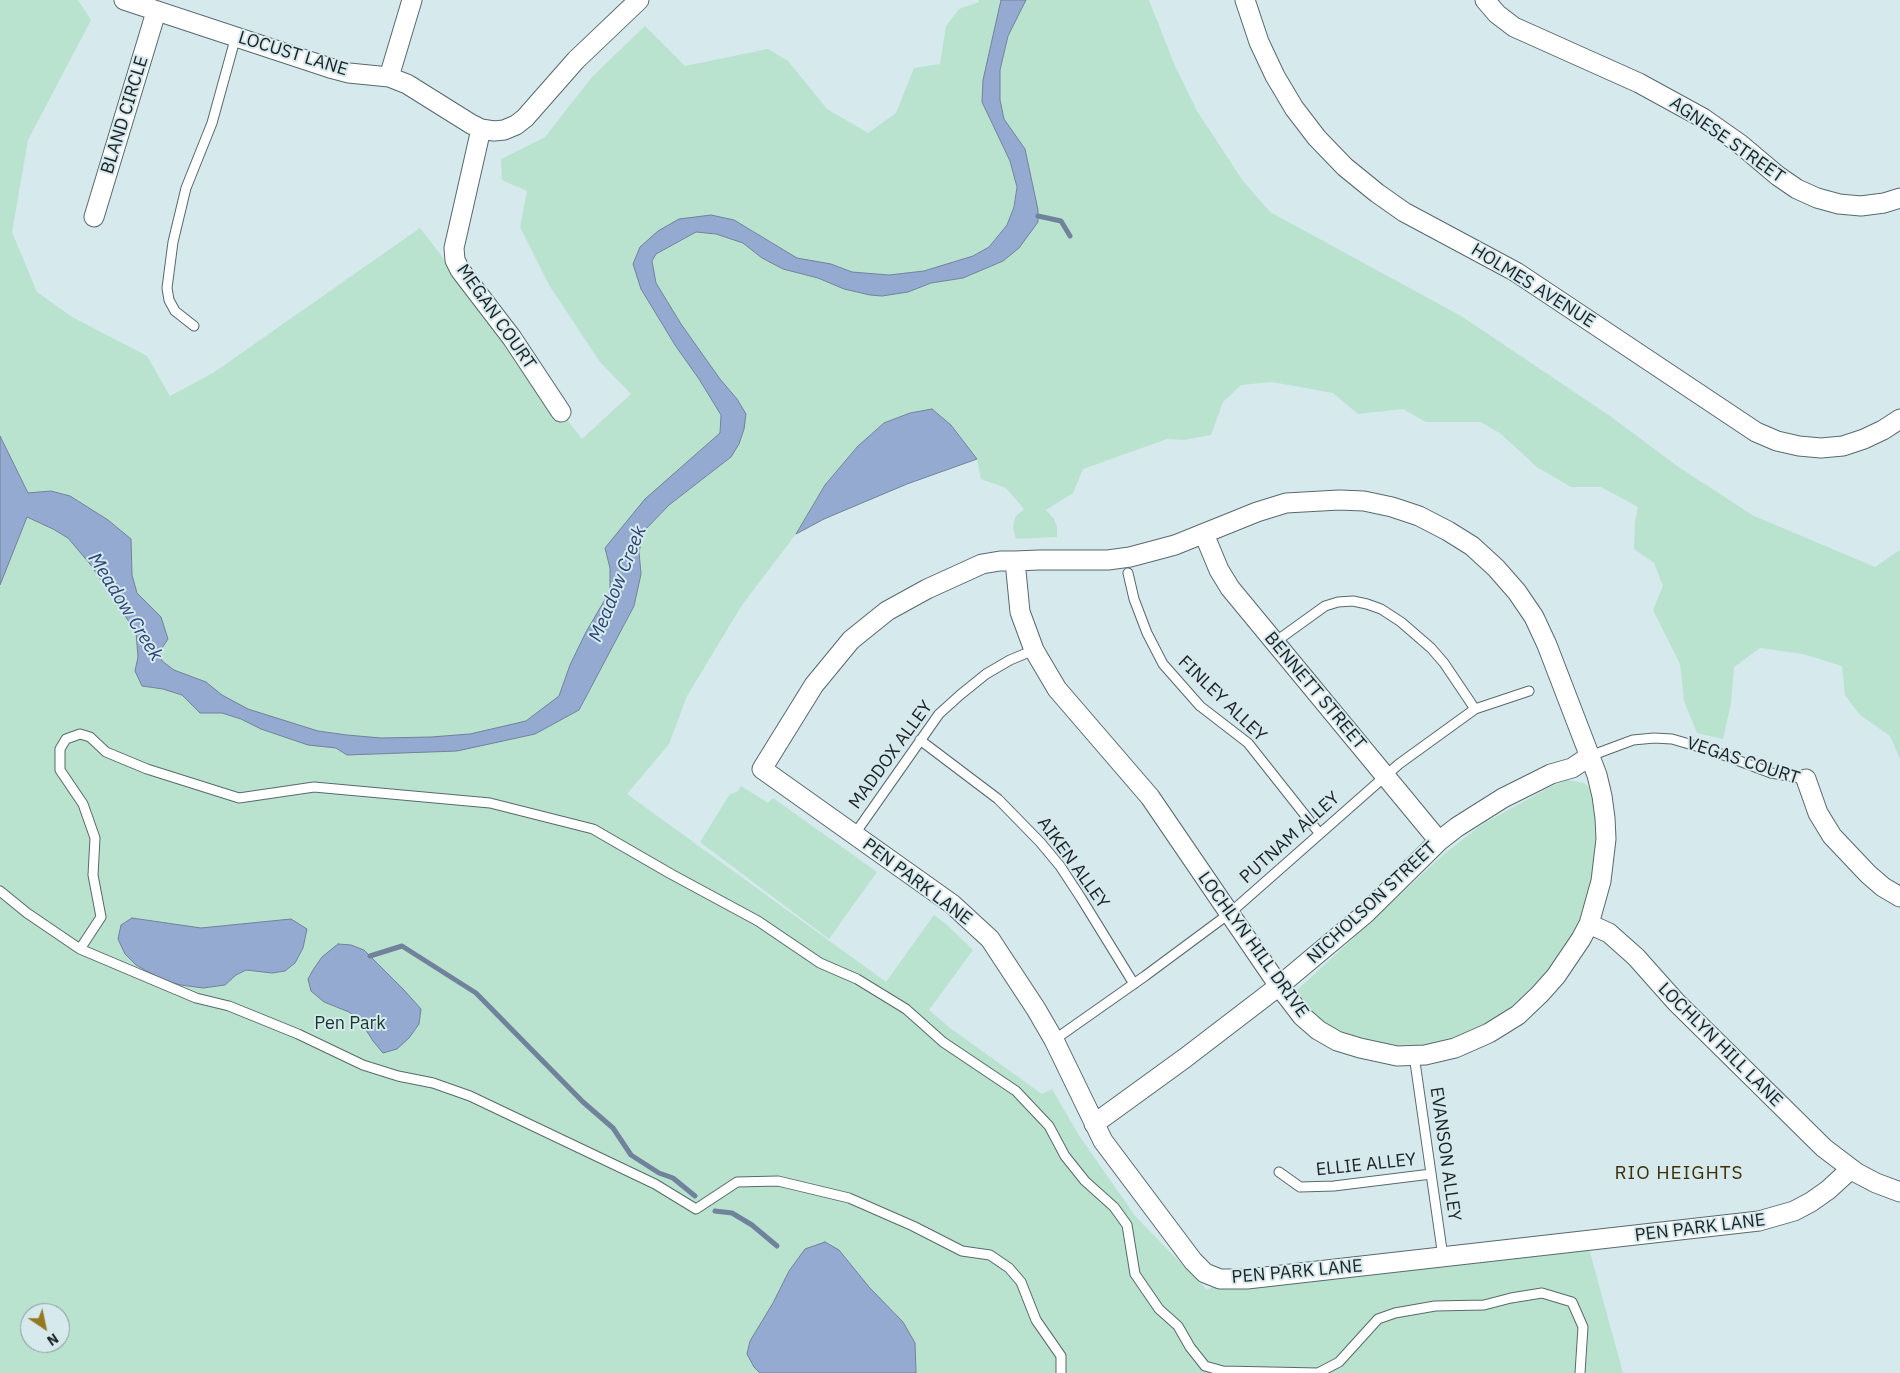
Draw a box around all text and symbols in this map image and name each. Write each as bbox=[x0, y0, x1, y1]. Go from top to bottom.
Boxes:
street label: LOCUST LANE bbox=[236, 27, 350, 81]
street label: BLAND CIRCLE bbox=[97, 53, 153, 177]
street label: AGNESE STREET bbox=[1665, 92, 1789, 188]
street label: HOLMES AVENUE bbox=[1467, 239, 1599, 333]
street label: MEGAN COURT bbox=[452, 260, 540, 374]
water label: Meadow Creek bbox=[584, 523, 652, 645]
water label: Meadow Creek bbox=[83, 549, 167, 665]
street label: BENNETT STREET bbox=[1260, 628, 1370, 754]
street label: FINLEY ALLEY bbox=[1173, 651, 1271, 747]
street label: MADDOX ALLEY bbox=[845, 697, 937, 813]
street label: VEGAS COURT bbox=[1684, 733, 1802, 789]
street label: PUTNAM ALLEY bbox=[1236, 788, 1344, 888]
street label: AIKEN ALLEY bbox=[1033, 813, 1113, 913]
street label: PEN PARK LANE bbox=[858, 834, 976, 930]
street label: NICHOLSON STREET bbox=[1303, 837, 1441, 969]
street label: LOCHLYN HILL DRIVE bbox=[1193, 868, 1313, 1022]
street label: LOCHLYN HILL LANE bbox=[1653, 978, 1787, 1112]
park label: Pen Park bbox=[314, 1013, 386, 1035]
street label: EVANSON ALLEY bbox=[1425, 1085, 1465, 1223]
street label: ELLIE ALLEY bbox=[1315, 1149, 1417, 1181]
district label: RIO HEIGHTS bbox=[1613, 1163, 1745, 1185]
street label: PEN PARK LANE bbox=[1634, 1209, 1766, 1247]
street label: PEN PARK LANE bbox=[1231, 1256, 1363, 1288]
north arrow bbox=[20, 1303, 70, 1353]
text: N bbox=[44, 1329, 62, 1350]

